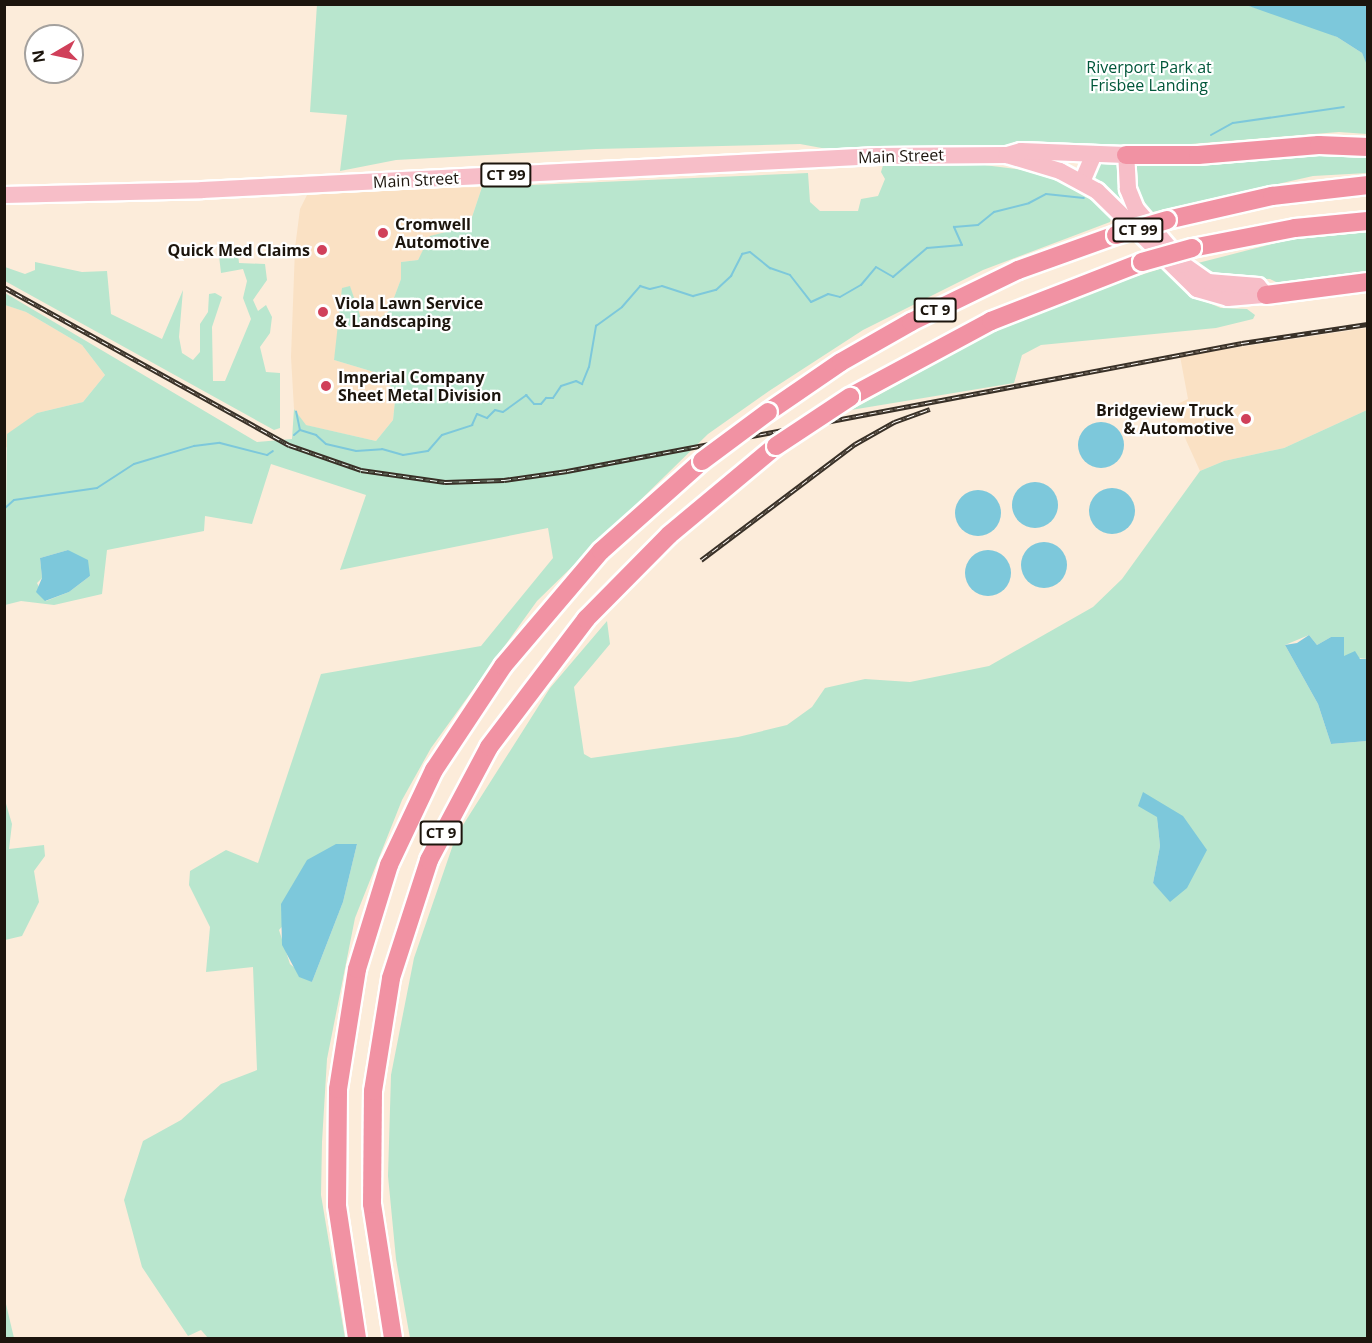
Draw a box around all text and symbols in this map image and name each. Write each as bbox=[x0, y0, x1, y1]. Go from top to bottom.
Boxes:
north arrow bbox=[24, 24, 84, 84]
text: N bbox=[26, 48, 50, 65]
park label: Riverport Park at Frisbee Landing bbox=[1086, 57, 1212, 95]
street label: Main Street bbox=[858, 145, 944, 167]
road number: CT 99 bbox=[479, 163, 533, 187]
street label: Main Street bbox=[373, 168, 459, 192]
place label: Cromwell Automotive bbox=[395, 214, 489, 252]
road number: CT 99 bbox=[1111, 218, 1165, 242]
marker: Cromwell Automotive bbox=[376, 226, 390, 240]
place label: Quick Med Claims bbox=[167, 240, 310, 260]
marker: Quick Med Claims bbox=[315, 243, 329, 257]
place label: Viola Lawn Service & Landscaping bbox=[335, 293, 483, 331]
road number: CT 9 bbox=[912, 298, 958, 322]
marker: Viola Lawn Service & Landscaping bbox=[316, 305, 330, 319]
place label: Imperial Company Sheet Metal Division bbox=[338, 367, 501, 405]
marker: Imperial Company Sheet Metal Division bbox=[319, 379, 333, 393]
place label: Bridgeview Truck & Automotive bbox=[1096, 400, 1234, 438]
marker: Bridgeview Truck & Automotive bbox=[1239, 412, 1253, 426]
road number: CT 9 bbox=[418, 821, 464, 845]

